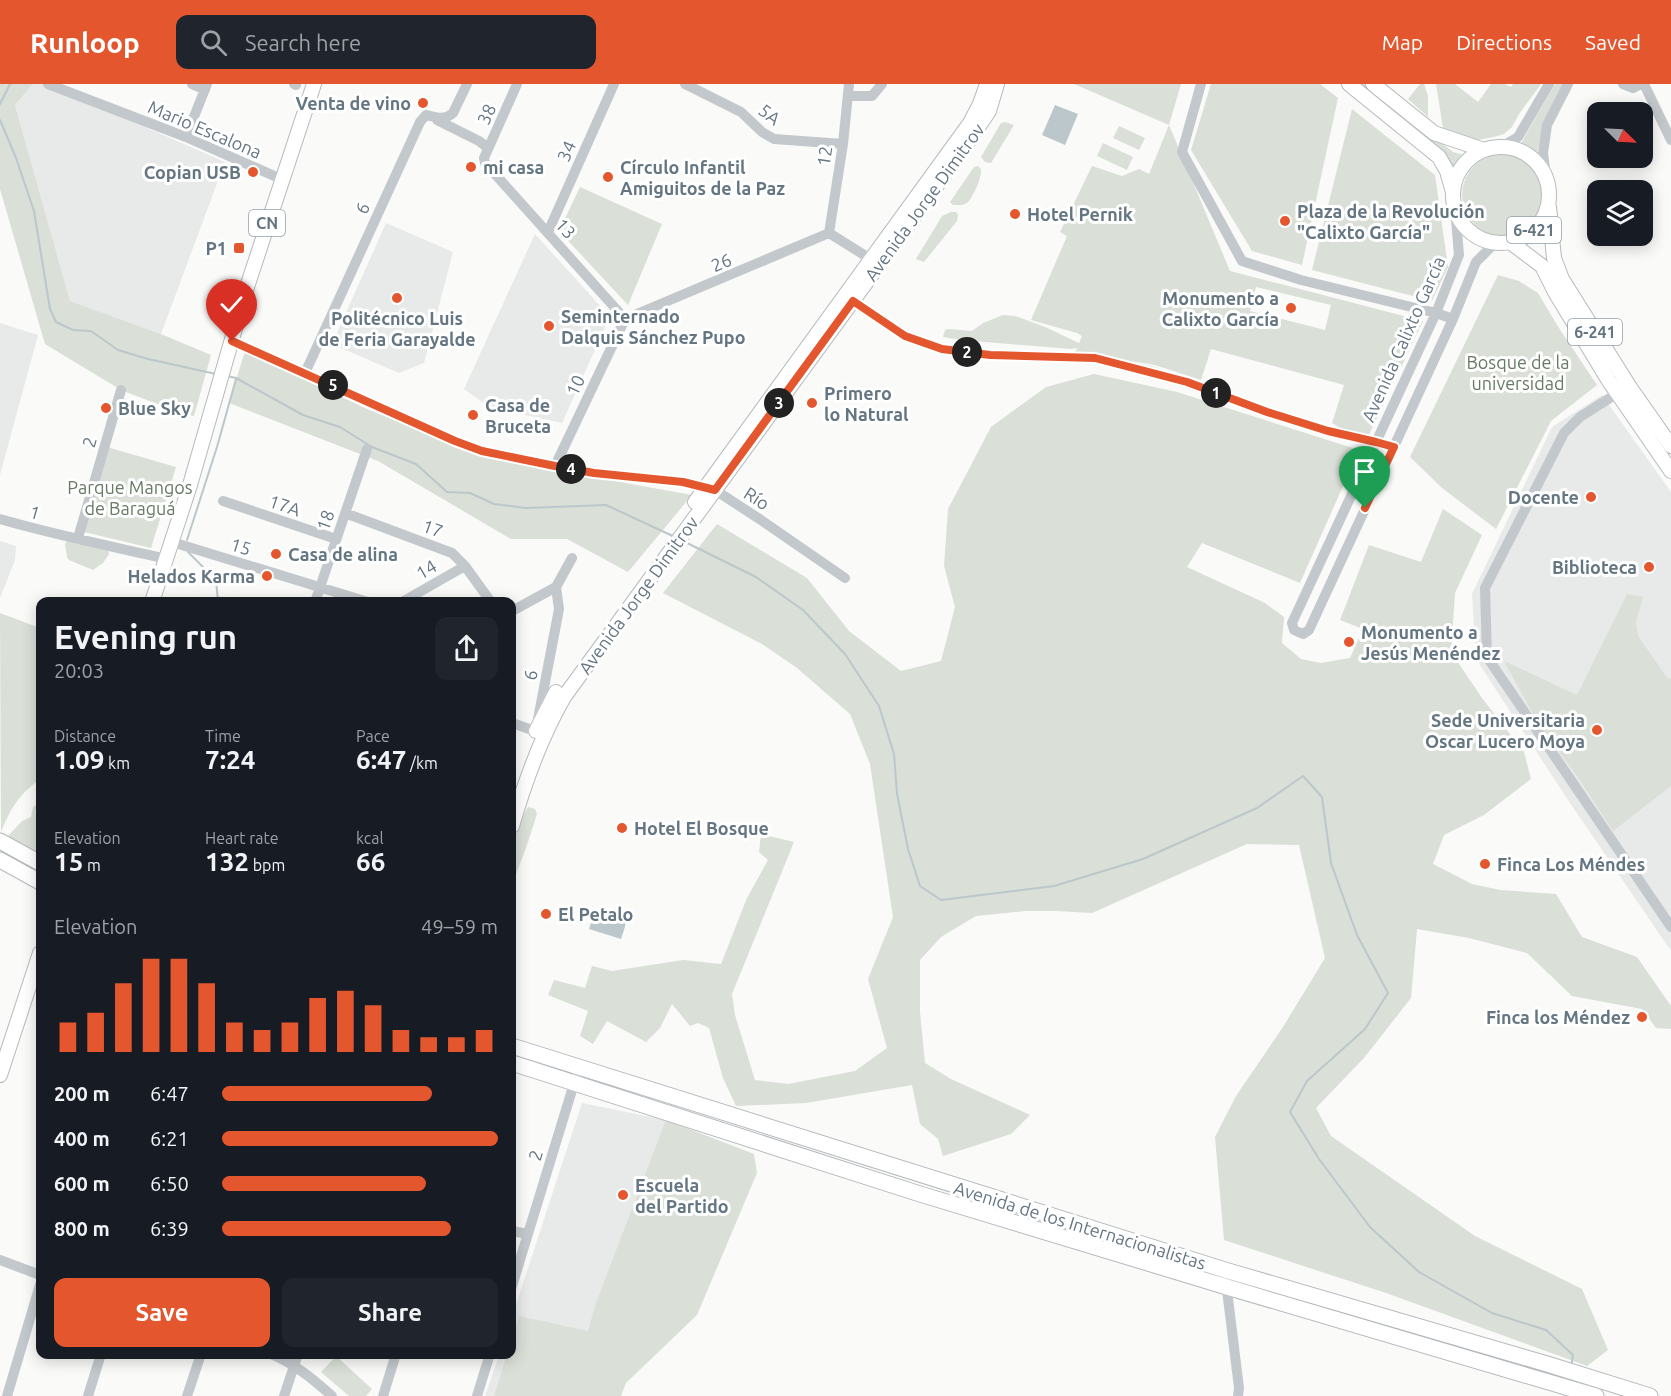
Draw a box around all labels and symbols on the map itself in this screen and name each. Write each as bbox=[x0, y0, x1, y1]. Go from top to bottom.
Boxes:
place label: Venta de vino bbox=[295, 93, 411, 113]
street label: Mario Escalona bbox=[145, 96, 265, 162]
marker: Venta de vino bbox=[416, 96, 430, 110]
street label: 5A bbox=[755, 99, 785, 129]
street label: 38 bbox=[473, 101, 499, 127]
north arrow bbox=[1587, 102, 1653, 168]
street label: Avenida Jorge Dimitrov bbox=[860, 119, 988, 285]
street label: 34 bbox=[553, 138, 579, 164]
street label: 12 bbox=[813, 145, 835, 167]
place label: mi casa bbox=[483, 157, 544, 177]
place label: Círculo Infantil Amiguitos de la Paz bbox=[620, 157, 785, 198]
marker: mi casa bbox=[464, 160, 478, 174]
place label: Copian USB bbox=[144, 162, 241, 182]
marker: Copian USB bbox=[246, 165, 260, 179]
marker: Círculo Infantil Amiguitos de la Paz bbox=[601, 170, 615, 184]
street label: 6 bbox=[351, 199, 373, 217]
place label: Plaza de la Revolución "Calixto García" bbox=[1297, 201, 1485, 242]
place label: Hotel Pernik bbox=[1027, 204, 1133, 224]
marker: Hotel Pernik bbox=[1008, 207, 1022, 221]
road number: CN bbox=[249, 210, 285, 236]
street label: 13 bbox=[552, 214, 580, 242]
marker: Plaza de la Revolución "Calixto García" bbox=[1278, 214, 1292, 228]
road number: 6-421 bbox=[1507, 217, 1561, 243]
place label: P1 bbox=[205, 238, 227, 258]
marker: P1 bbox=[232, 241, 246, 255]
street label: 26 bbox=[708, 249, 734, 275]
street label: Avenida Calixto García bbox=[1357, 253, 1449, 425]
pin bbox=[206, 279, 257, 341]
place label: Monumento a Calixto García bbox=[1162, 288, 1279, 329]
marker: Politécnico Luis de Feria Garayalde bbox=[390, 291, 404, 305]
marker: Monumento a Calixto García bbox=[1284, 301, 1298, 315]
place label: Seminternado Dalquis Sánchez Pupo bbox=[561, 306, 746, 347]
place label: Politécnico Luis de Feria Garayalde bbox=[318, 308, 476, 349]
marker: Seminternado Dalquis Sánchez Pupo bbox=[542, 319, 556, 333]
road number: 6-241 bbox=[1568, 319, 1622, 345]
pin: 2 bbox=[952, 337, 982, 367]
park label: Bosque de la universidad bbox=[1466, 352, 1570, 393]
pin: 5 bbox=[318, 370, 348, 400]
street label: 10 bbox=[562, 372, 588, 398]
pin: 1 bbox=[1201, 378, 1231, 408]
place label: Primero lo Natural bbox=[824, 383, 909, 424]
pin: 3 bbox=[764, 388, 794, 418]
place label: Casa de Bruceta bbox=[485, 395, 551, 436]
marker: Primero lo Natural bbox=[805, 396, 819, 410]
place label: Blue Sky bbox=[118, 398, 191, 418]
marker: Blue Sky bbox=[99, 401, 113, 415]
marker: Casa de Bruceta bbox=[466, 408, 480, 422]
street label: 2 bbox=[78, 434, 100, 450]
pin bbox=[1339, 446, 1390, 508]
pin: 4 bbox=[556, 454, 586, 484]
park label: Parque Mangos de Baraguá bbox=[67, 477, 193, 518]
street label: Río bbox=[741, 482, 773, 514]
place label: Docente bbox=[1508, 487, 1579, 507]
street label: 17A bbox=[267, 490, 304, 520]
marker: Docente bbox=[1584, 490, 1598, 504]
street label: 1 bbox=[27, 501, 43, 523]
street label: 18 bbox=[312, 507, 338, 533]
street label: Avenida Jorge Dimitrov bbox=[574, 512, 702, 678]
street label: 17 bbox=[420, 515, 446, 541]
street label: 15 bbox=[228, 533, 254, 559]
place label: Casa de alina bbox=[288, 544, 398, 564]
marker: Casa de alina bbox=[269, 547, 283, 561]
street label: 14 bbox=[412, 555, 440, 583]
place label: Biblioteca bbox=[1552, 557, 1637, 577]
marker: Biblioteca bbox=[1642, 560, 1656, 574]
place label: Helados Karma bbox=[127, 566, 255, 586]
marker: Helados Karma bbox=[260, 569, 274, 583]
place label: Monumento a Jesús Menéndez bbox=[1361, 622, 1500, 663]
marker: Monumento a Jesús Menéndez bbox=[1342, 635, 1356, 649]
street label: 6 bbox=[519, 668, 541, 682]
place label: Sede Universitaria Oscar Lucero Moya bbox=[1425, 710, 1585, 751]
marker: Sede Universitaria Oscar Lucero Moya bbox=[1590, 723, 1604, 737]
place label: Hotel El Bosque bbox=[634, 818, 769, 838]
marker: Hotel El Bosque bbox=[615, 821, 629, 835]
place label: Finca Los Méndes bbox=[1497, 854, 1645, 874]
marker: Finca Los Méndes bbox=[1478, 857, 1492, 871]
place label: El Petalo bbox=[558, 904, 633, 924]
marker: El Petalo bbox=[539, 907, 553, 921]
place label: Finca los Méndez bbox=[1486, 1007, 1630, 1027]
marker: Finca los Méndez bbox=[1635, 1010, 1649, 1024]
street label: 2 bbox=[524, 1147, 546, 1163]
place label: Escuela del Partido bbox=[635, 1175, 729, 1216]
street label: Avenida de los Internacionalistas bbox=[952, 1177, 1209, 1273]
marker: Escuela del Partido bbox=[616, 1188, 630, 1202]

